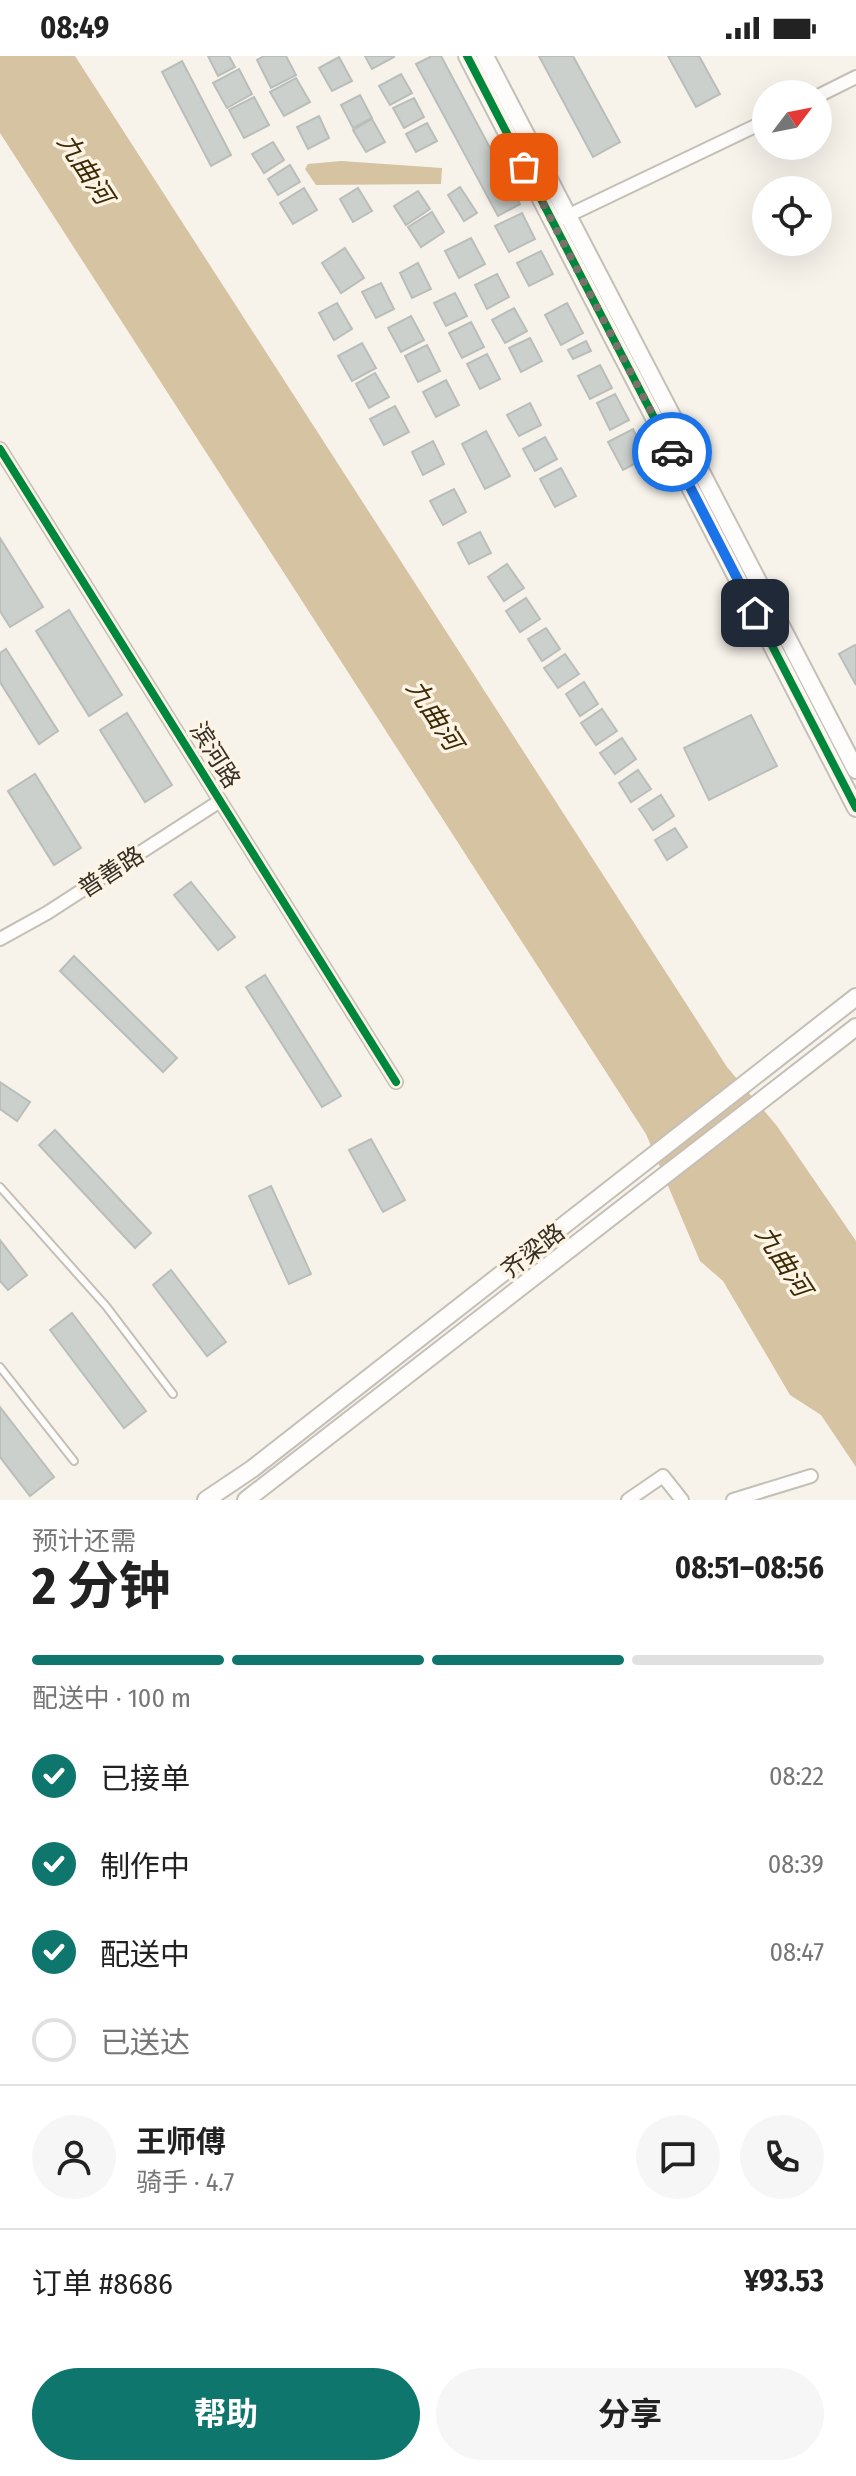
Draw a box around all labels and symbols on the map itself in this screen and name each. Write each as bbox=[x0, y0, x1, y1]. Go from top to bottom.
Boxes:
north arrow bbox=[752, 80, 832, 160]
water label: 九曲河 bbox=[51, 128, 122, 214]
pin bbox=[490, 133, 558, 201]
courier bbox=[632, 412, 712, 492]
pin bbox=[721, 579, 789, 647]
water label: 九曲河 bbox=[400, 674, 471, 760]
street label: 滨河路 bbox=[184, 717, 246, 793]
street label: 普善路 bbox=[73, 841, 149, 903]
street label: 齐梁路 bbox=[496, 1218, 570, 1284]
water label: 九曲河 bbox=[749, 1220, 820, 1306]

